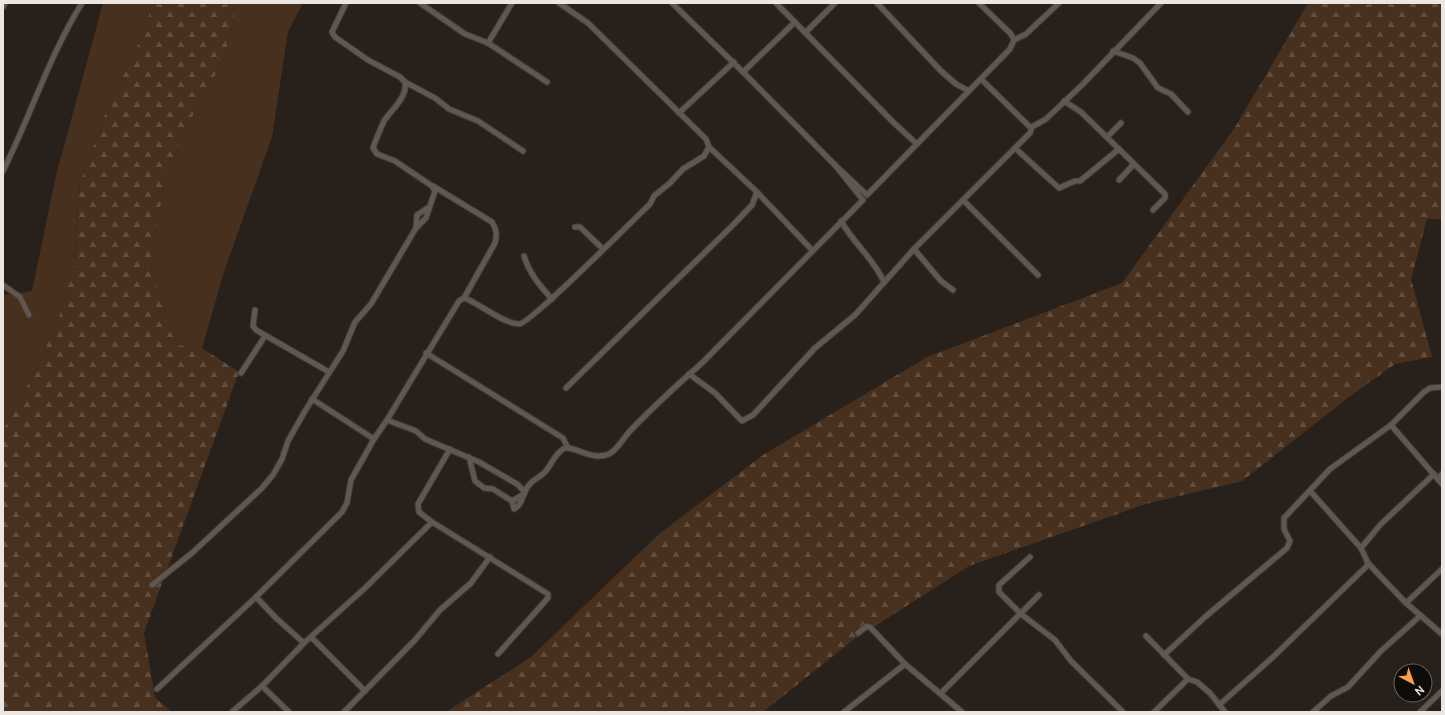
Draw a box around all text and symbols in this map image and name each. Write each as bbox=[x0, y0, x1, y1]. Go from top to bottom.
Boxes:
north arrow bbox=[1393, 663, 1433, 703]
text: N bbox=[1412, 683, 1428, 699]

